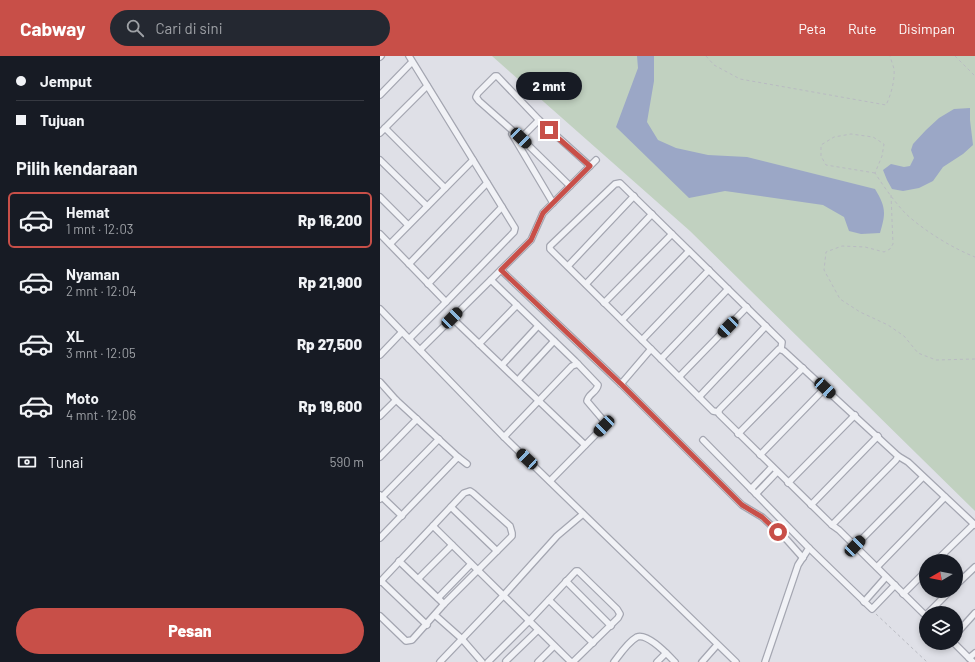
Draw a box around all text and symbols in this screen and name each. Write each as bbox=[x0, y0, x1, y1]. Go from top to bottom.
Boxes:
search box bbox=[110, 10, 390, 46]
text: Cabway bbox=[20, 17, 86, 40]
icon: search bbox=[124, 17, 146, 39]
text: Cari di sini bbox=[156, 19, 223, 37]
text: Peta bbox=[798, 20, 826, 37]
text: Rute bbox=[848, 20, 876, 37]
text: Disimpan bbox=[898, 20, 955, 37]
text: Jemput bbox=[40, 72, 92, 90]
callout: 2 mnt bbox=[516, 72, 582, 100]
text: 2 mnt bbox=[532, 78, 566, 94]
text: Tujuan bbox=[40, 111, 84, 129]
route end bbox=[540, 121, 558, 139]
car bbox=[508, 125, 534, 151]
text: Pilih kendaraan bbox=[16, 157, 137, 179]
icon: car bbox=[18, 202, 54, 238]
text: Hemat bbox=[66, 203, 110, 221]
text: Rp 16,200 bbox=[298, 211, 362, 229]
text: 1 mnt · 12:03 bbox=[66, 221, 134, 237]
icon: car bbox=[18, 264, 54, 300]
text: Nyaman bbox=[66, 265, 120, 283]
text: Rp 21,900 bbox=[298, 273, 362, 291]
text: 2 mnt · 12:04 bbox=[66, 283, 136, 299]
car bbox=[439, 305, 465, 331]
car bbox=[715, 314, 741, 340]
icon: car bbox=[18, 326, 54, 362]
text: XL bbox=[66, 327, 84, 345]
text: Rp 27,500 bbox=[297, 335, 362, 353]
text: 3 mnt · 12:05 bbox=[66, 345, 136, 361]
car bbox=[812, 375, 838, 401]
icon: car bbox=[18, 388, 54, 424]
text: Moto bbox=[66, 389, 99, 407]
text: Rp 19,600 bbox=[299, 397, 362, 415]
text: 4 mnt · 12:06 bbox=[66, 407, 136, 423]
car bbox=[591, 413, 617, 439]
car bbox=[514, 446, 540, 472]
icon: cash bbox=[16, 451, 38, 473]
text: Tunai bbox=[48, 453, 84, 471]
text: 590 m bbox=[330, 454, 364, 470]
route start bbox=[769, 523, 787, 541]
car bbox=[842, 533, 868, 559]
north arrow bbox=[919, 554, 963, 598]
map controls bbox=[919, 554, 963, 650]
button: layers bbox=[919, 606, 963, 650]
button: Pesan bbox=[16, 608, 364, 654]

